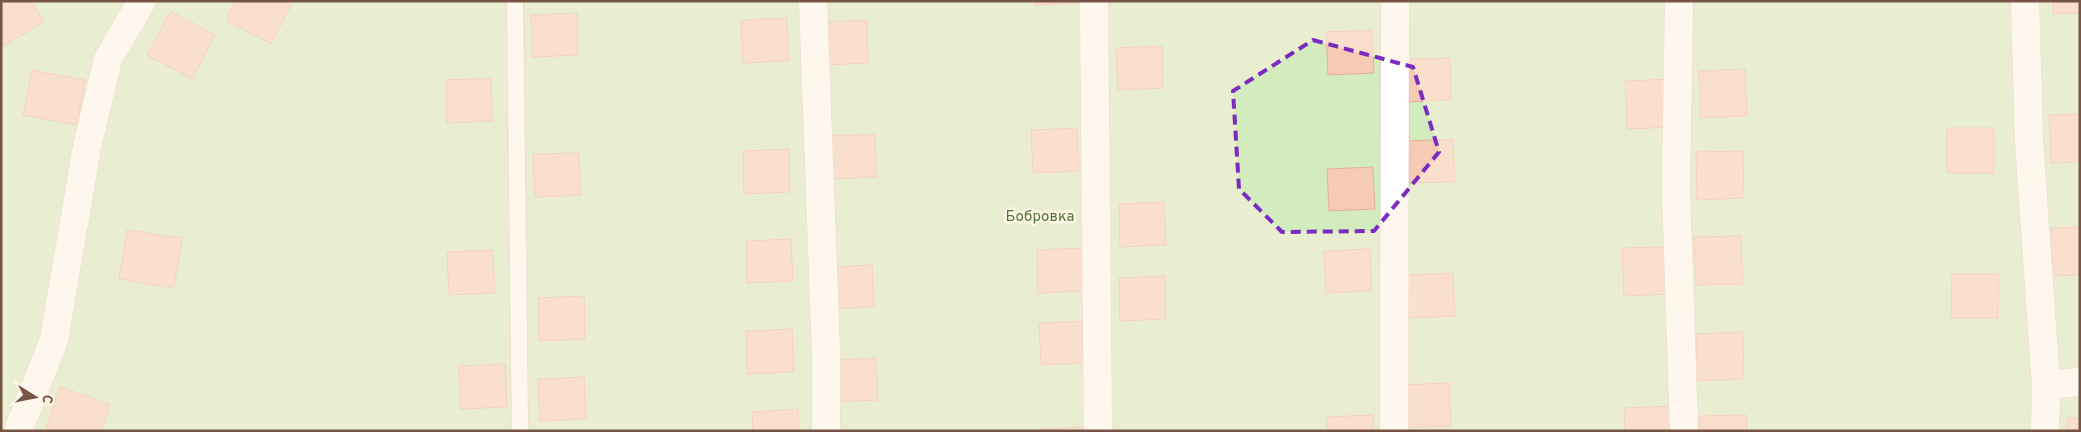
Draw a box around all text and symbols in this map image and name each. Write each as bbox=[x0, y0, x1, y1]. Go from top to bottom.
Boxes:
park label: Бобровка bbox=[1006, 208, 1074, 227]
north arrow bbox=[10, 372, 60, 422]
text: С bbox=[37, 393, 55, 405]

